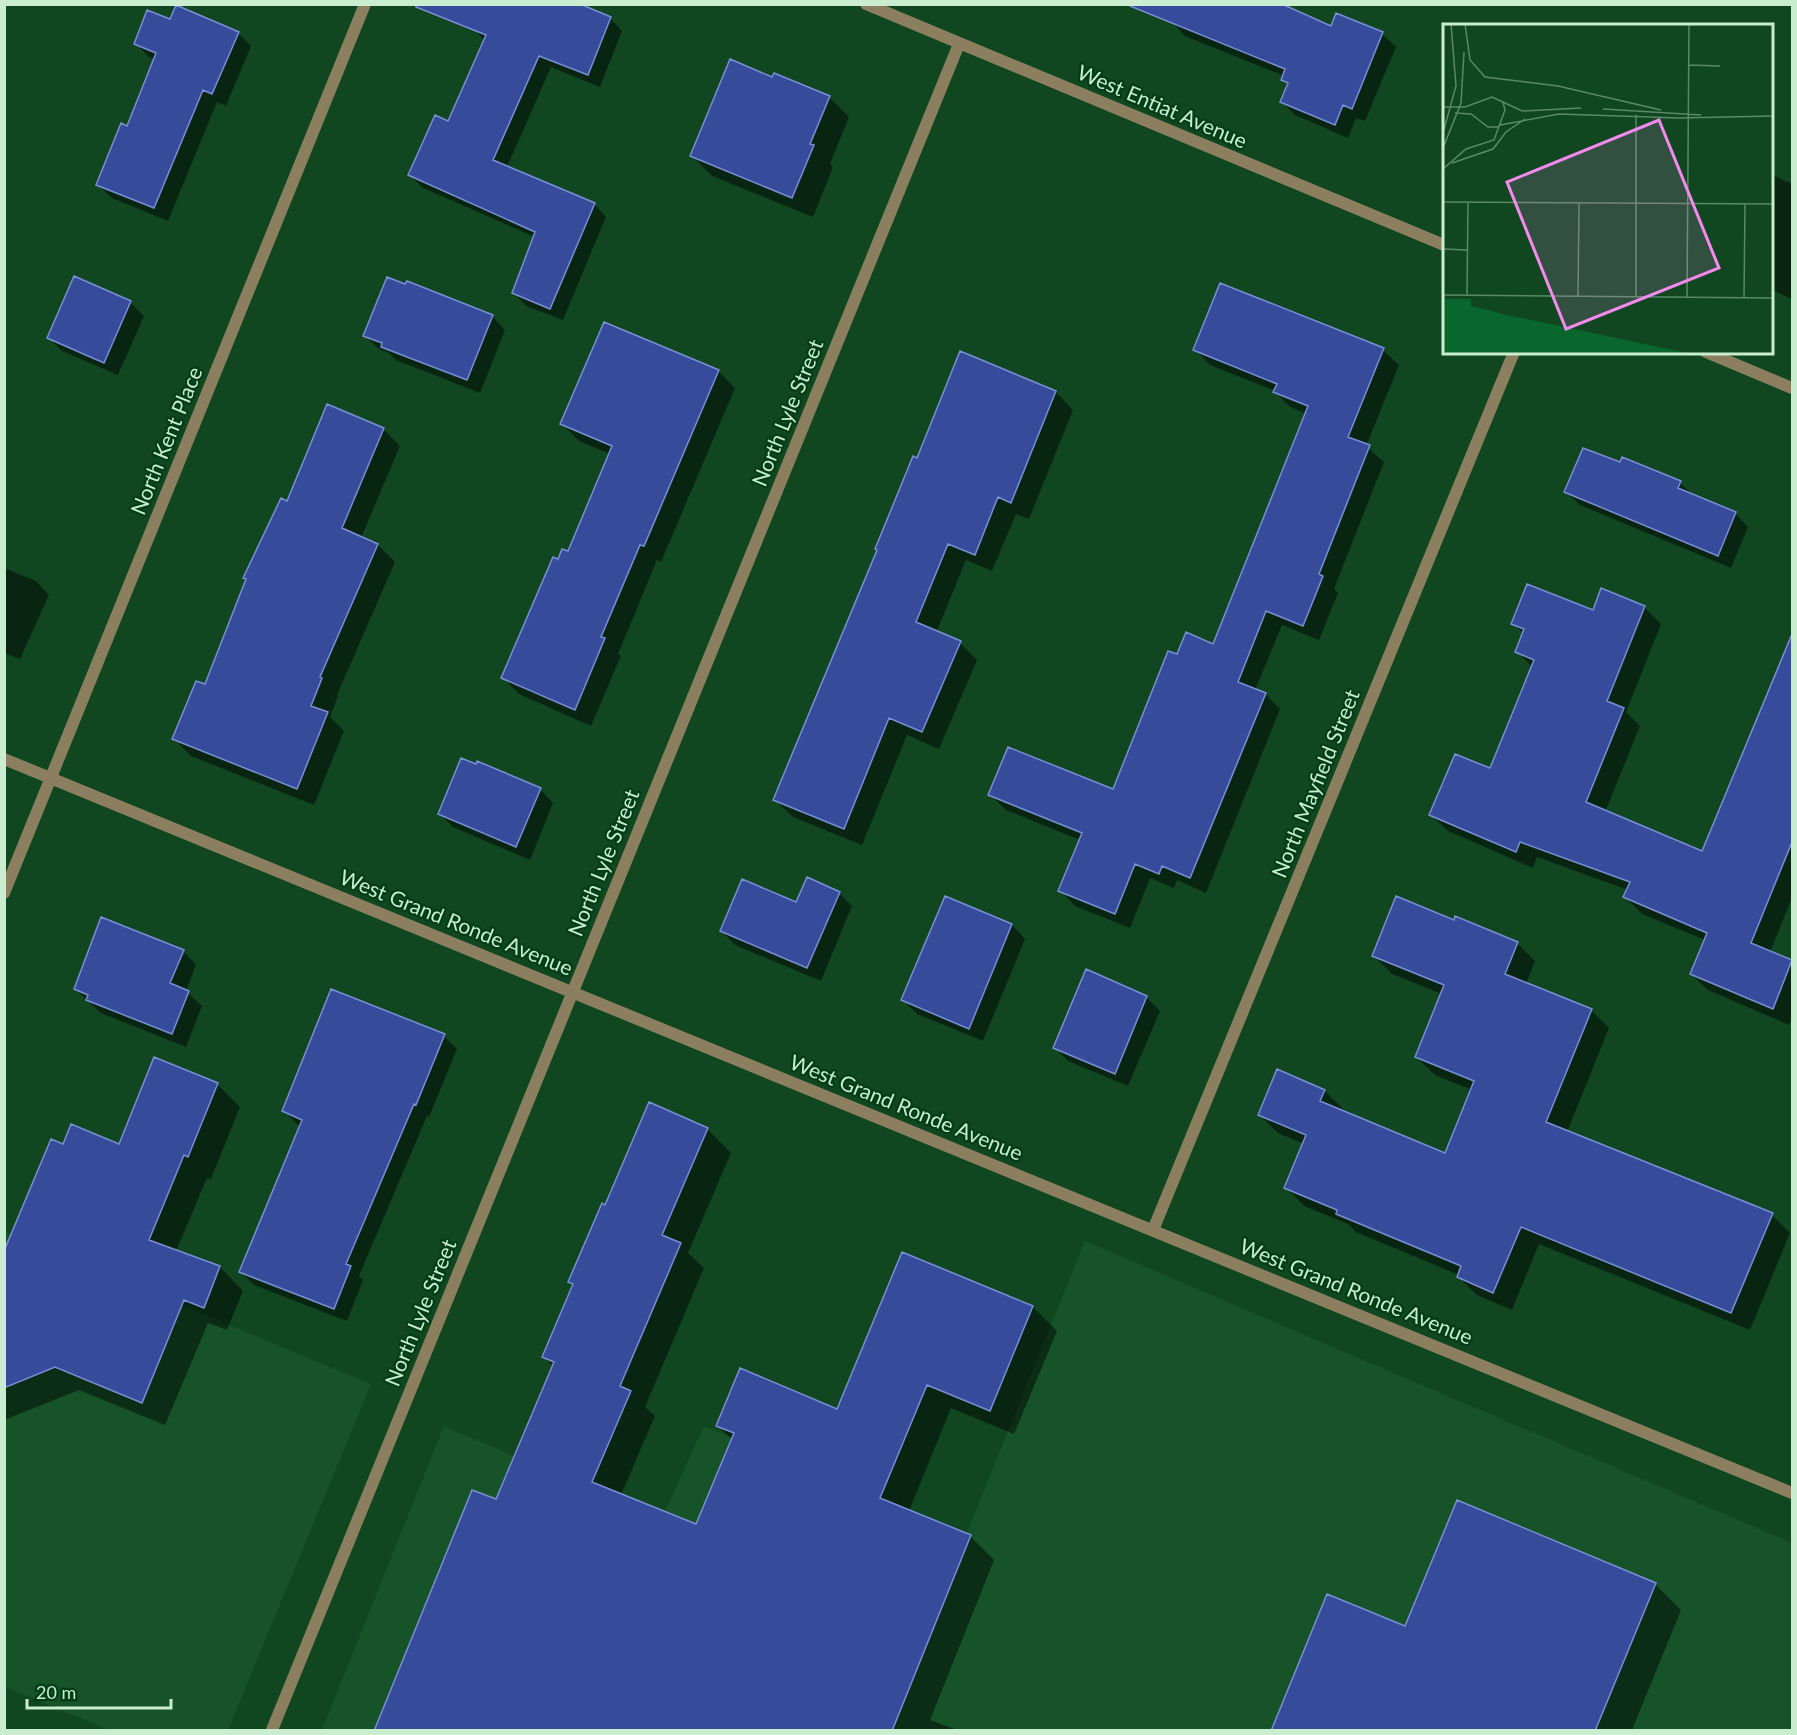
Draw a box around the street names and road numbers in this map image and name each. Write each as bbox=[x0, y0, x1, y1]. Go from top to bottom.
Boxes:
street label: West Entiat Avenue bbox=[1074, 59, 1251, 153]
street label: North Lyle Street bbox=[746, 335, 828, 490]
street label: North Kent Place bbox=[125, 363, 207, 518]
street label: North Mayfield Street bbox=[1265, 685, 1364, 881]
street label: North Lyle Street bbox=[562, 785, 644, 940]
street label: West Grand Ronde Avenue bbox=[337, 863, 577, 980]
street label: West Grand Ronde Avenue bbox=[787, 1048, 1027, 1165]
street label: West Grand Ronde Avenue bbox=[1237, 1232, 1477, 1349]
street label: North Lyle Street bbox=[379, 1235, 461, 1390]

